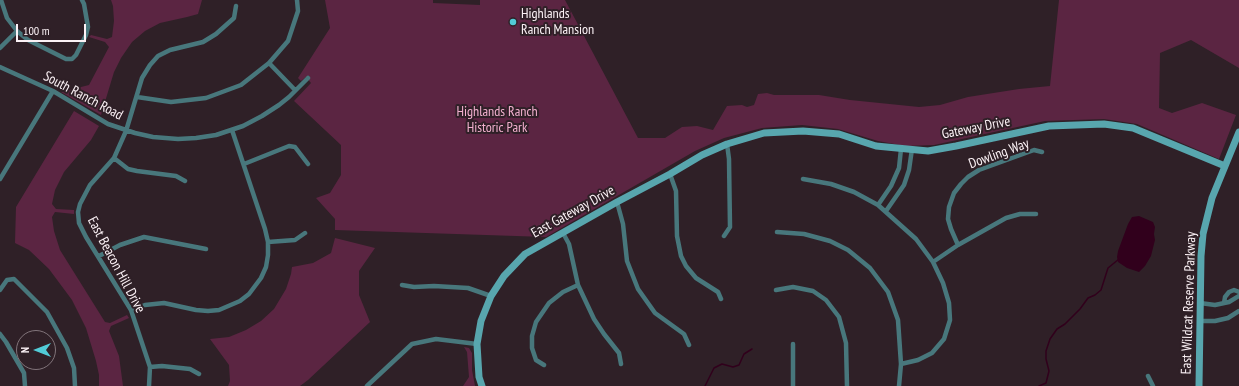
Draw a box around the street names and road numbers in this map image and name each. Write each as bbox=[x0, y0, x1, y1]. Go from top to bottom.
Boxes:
street label: South Ranch Road bbox=[40, 68, 126, 124]
street label: Gateway Drive bbox=[940, 113, 1012, 143]
street label: Dowling Way bbox=[967, 135, 1031, 173]
street label: East Gateway Drive bbox=[528, 182, 618, 242]
street label: East Beacon Hill Drive bbox=[84, 214, 148, 316]
street label: East Wildcat Reserve Parkway bbox=[1178, 231, 1200, 375]

